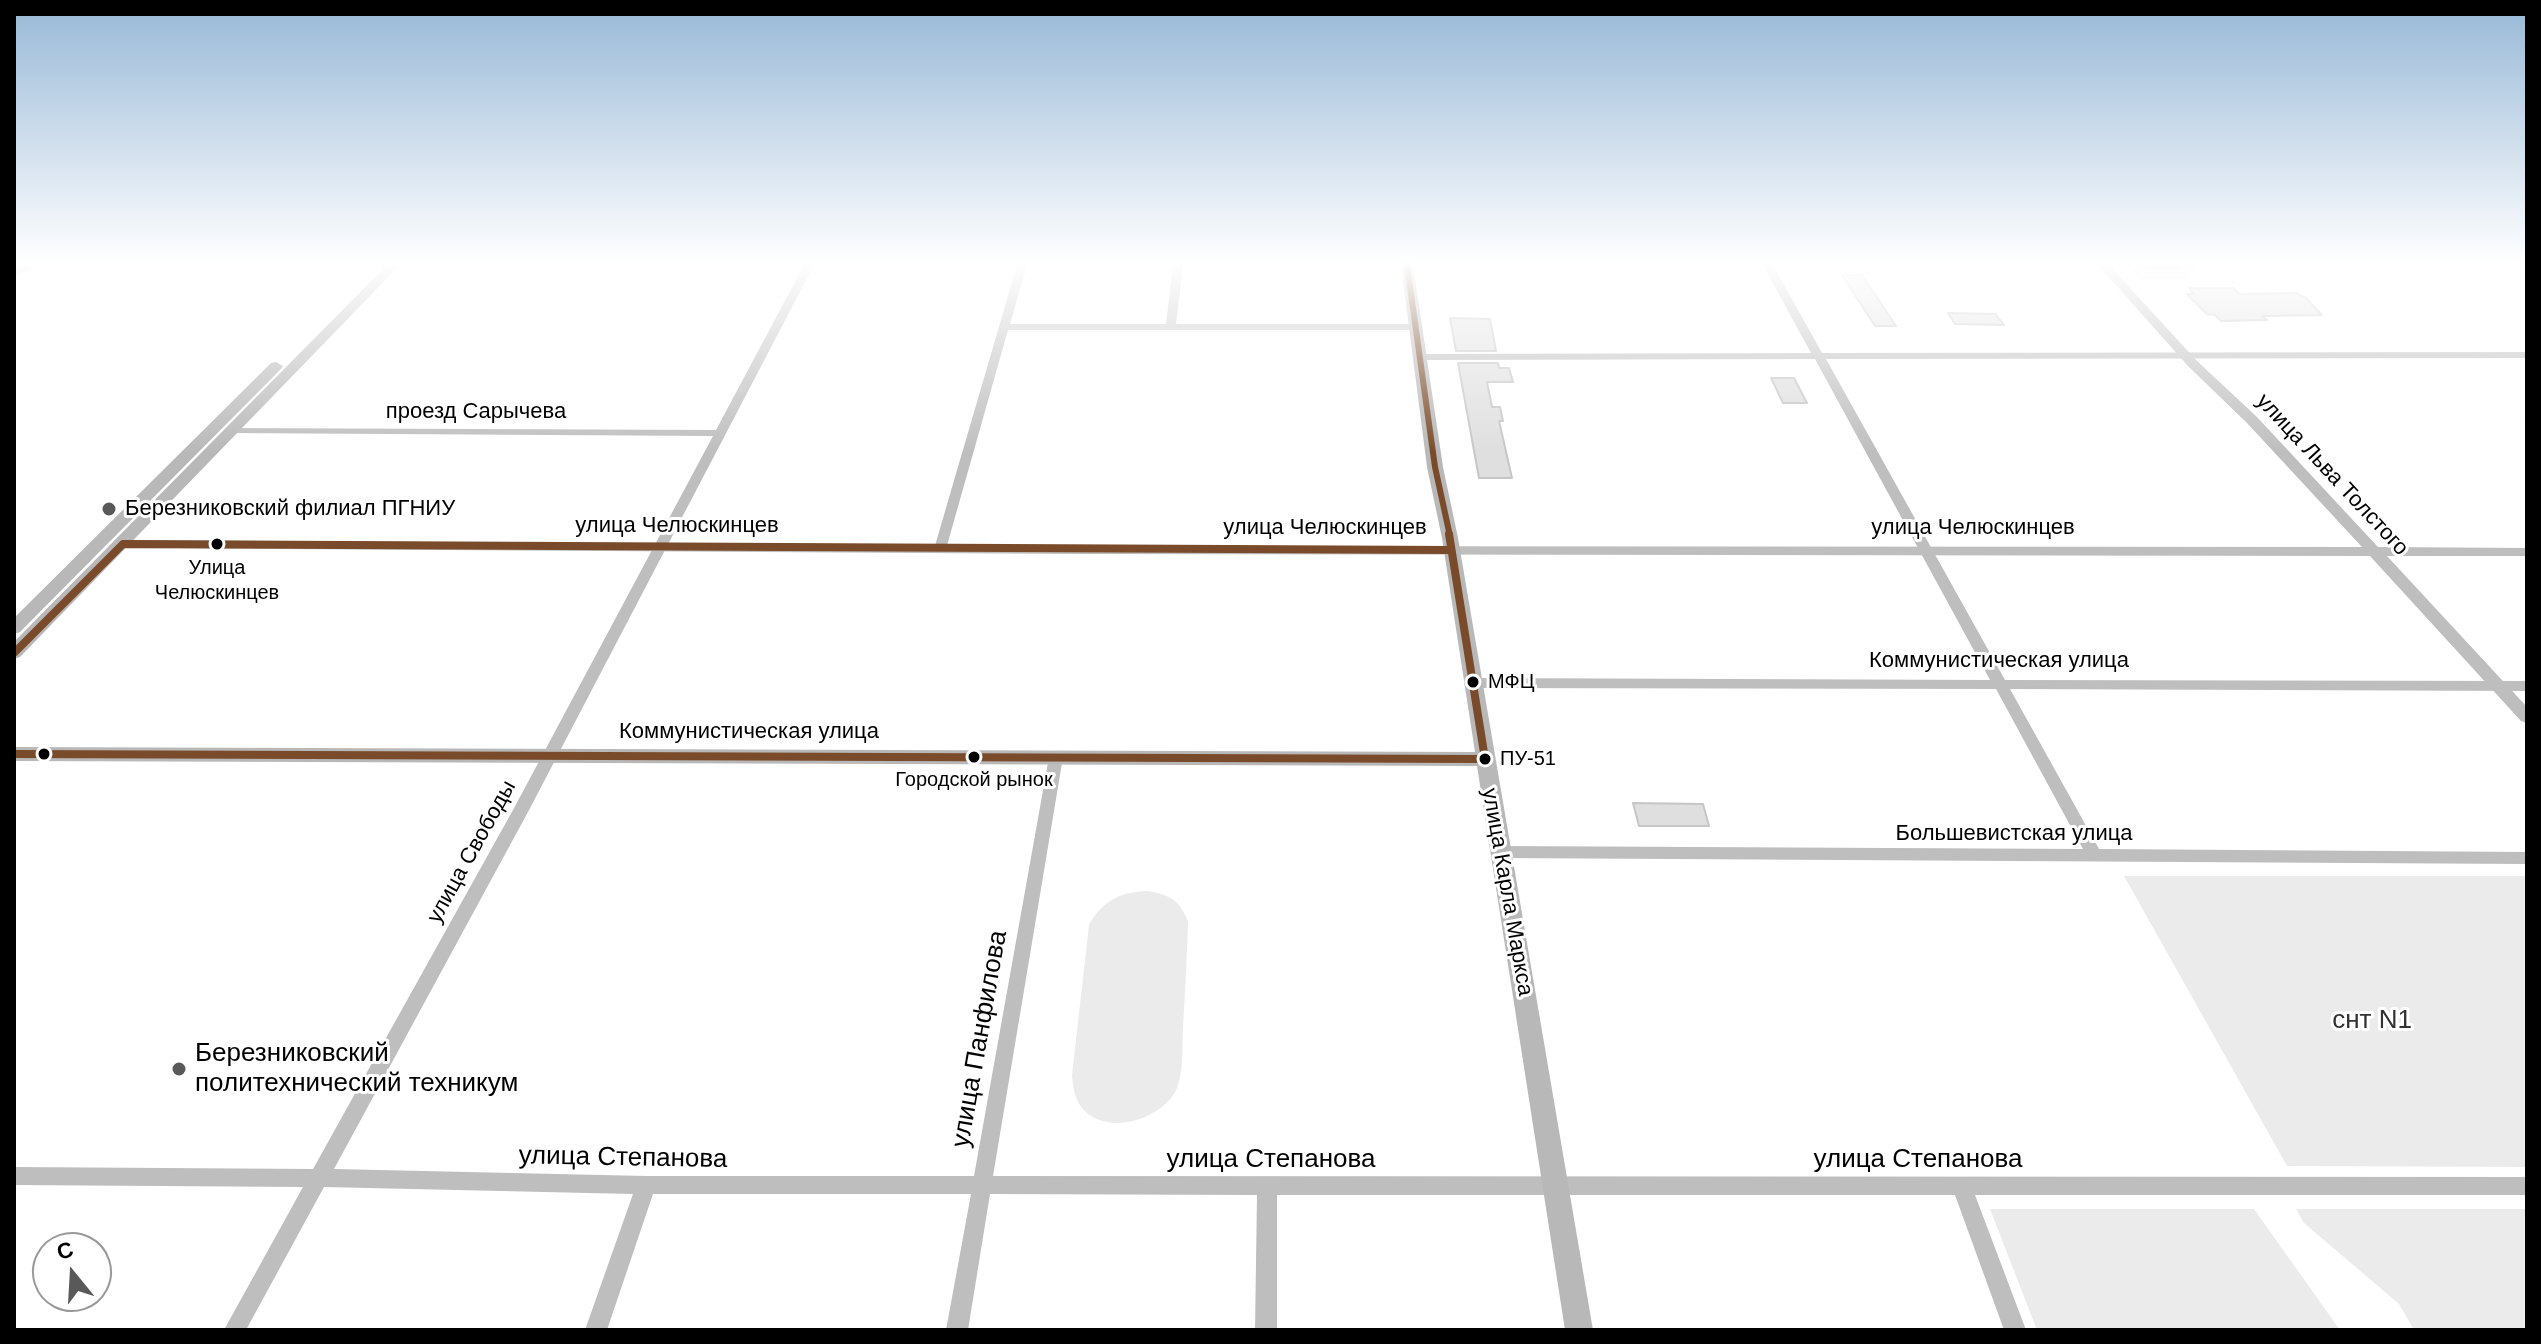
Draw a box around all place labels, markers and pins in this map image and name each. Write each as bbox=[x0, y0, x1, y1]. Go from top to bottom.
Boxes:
place label: Березниковский филиал ПГНИУ bbox=[125, 496, 455, 522]
marker: Березниковский филиал ПГНИУ bbox=[100, 500, 118, 518]
marker: Улица Челюскинцев bbox=[209, 536, 225, 552]
place label: Улица Челюскинцев bbox=[155, 556, 279, 603]
place label: МФЦ bbox=[1488, 670, 1534, 694]
marker: МФЦ bbox=[1465, 674, 1481, 690]
unlabelled marker bbox=[36, 746, 52, 762]
place label: ПУ-51 bbox=[1500, 747, 1556, 771]
marker: Городской рынок bbox=[966, 749, 982, 765]
marker: ПУ-51 bbox=[1477, 751, 1493, 767]
place label: Городской рынок bbox=[895, 768, 1053, 792]
place label: Березниковский политехнический техникум bbox=[195, 1038, 518, 1100]
marker: Березниковский политехнический техникум bbox=[170, 1060, 188, 1078]

